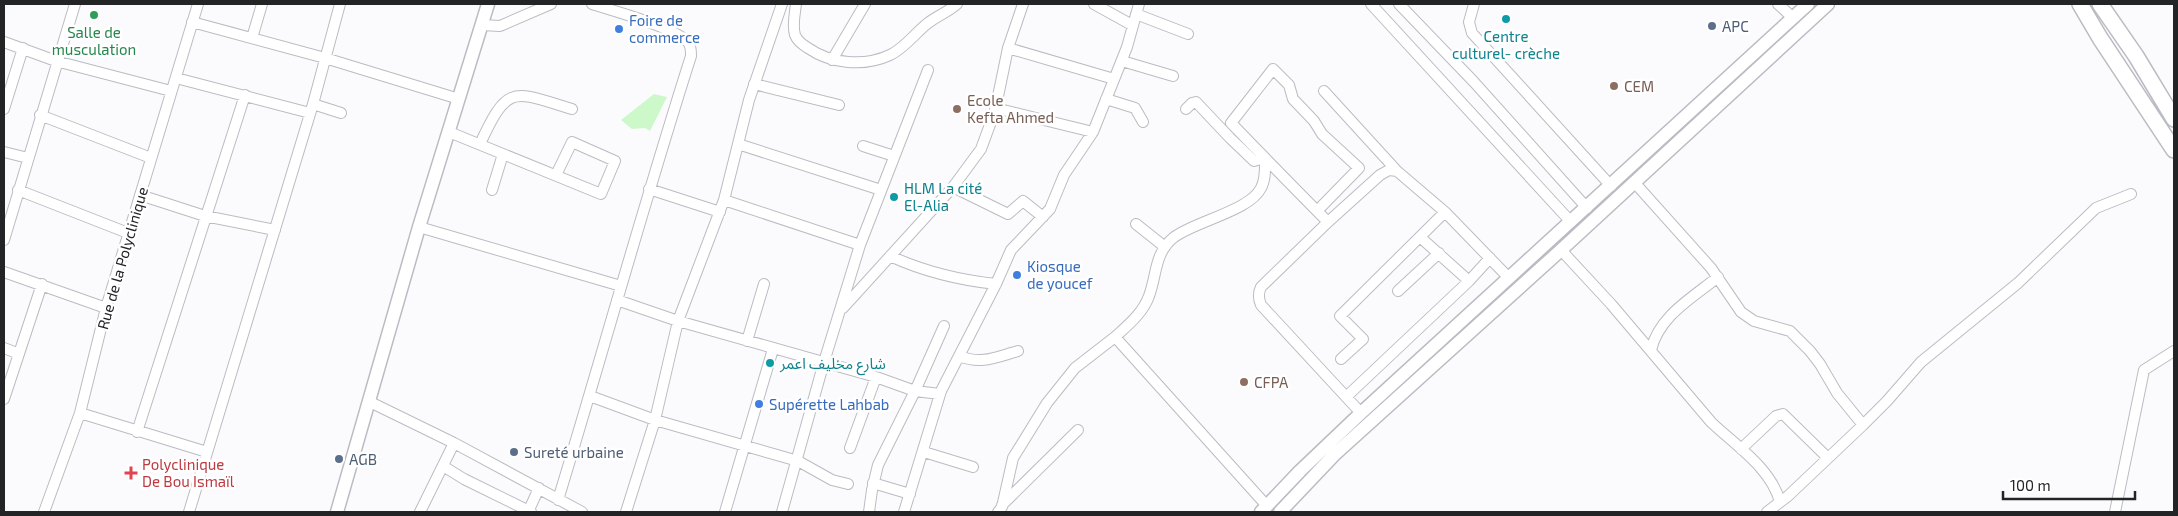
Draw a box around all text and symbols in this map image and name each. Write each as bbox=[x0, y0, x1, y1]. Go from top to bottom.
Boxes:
marker: Salle de musculation bbox=[88, 9, 100, 21]
place label: Foire de commerce bbox=[629, 11, 700, 46]
marker: Centre culturel- crèche bbox=[1500, 13, 1512, 25]
place label: APC bbox=[1722, 17, 1749, 35]
marker: APC bbox=[1706, 20, 1718, 32]
place label: Salle de musculation bbox=[52, 23, 136, 58]
marker: Foire de commerce bbox=[613, 23, 625, 35]
place label: Centre culturel- crèche bbox=[1452, 27, 1560, 62]
place label: CEM bbox=[1624, 77, 1654, 95]
marker: CEM bbox=[1608, 80, 1620, 92]
place label: Ecole Kefta Ahmed bbox=[967, 91, 1054, 126]
marker: Ecole Kefta Ahmed bbox=[951, 103, 963, 115]
place label: HLM La cité El-Alia bbox=[904, 179, 982, 214]
street label: Rue de la Polyclinique bbox=[93, 185, 151, 331]
marker: HLM La cité El-Alia bbox=[888, 191, 900, 203]
place label: Kiosque de youcef bbox=[1027, 257, 1093, 292]
marker: Kiosque de youcef bbox=[1011, 269, 1023, 281]
place label: شارع مخليف اعمر bbox=[779, 354, 886, 376]
marker: شارع مخليف اعمر bbox=[764, 357, 776, 369]
place label: CFPA bbox=[1254, 373, 1289, 391]
marker: CFPA bbox=[1238, 376, 1250, 388]
place label: Supérette Lahbab bbox=[769, 395, 889, 413]
marker: Supérette Lahbab bbox=[753, 398, 765, 410]
place label: Sureté urbaine bbox=[524, 443, 624, 461]
marker: Sureté urbaine bbox=[508, 446, 520, 458]
place label: AGB bbox=[349, 450, 377, 468]
marker: AGB bbox=[333, 453, 345, 465]
place label: Polyclinique De Bou Ismaïl bbox=[142, 455, 235, 490]
marker: Polyclinique De Bou Ismaïl bbox=[124, 466, 138, 480]
scale bar bbox=[2003, 468, 2136, 500]
text: 100 m bbox=[2010, 476, 2051, 494]

